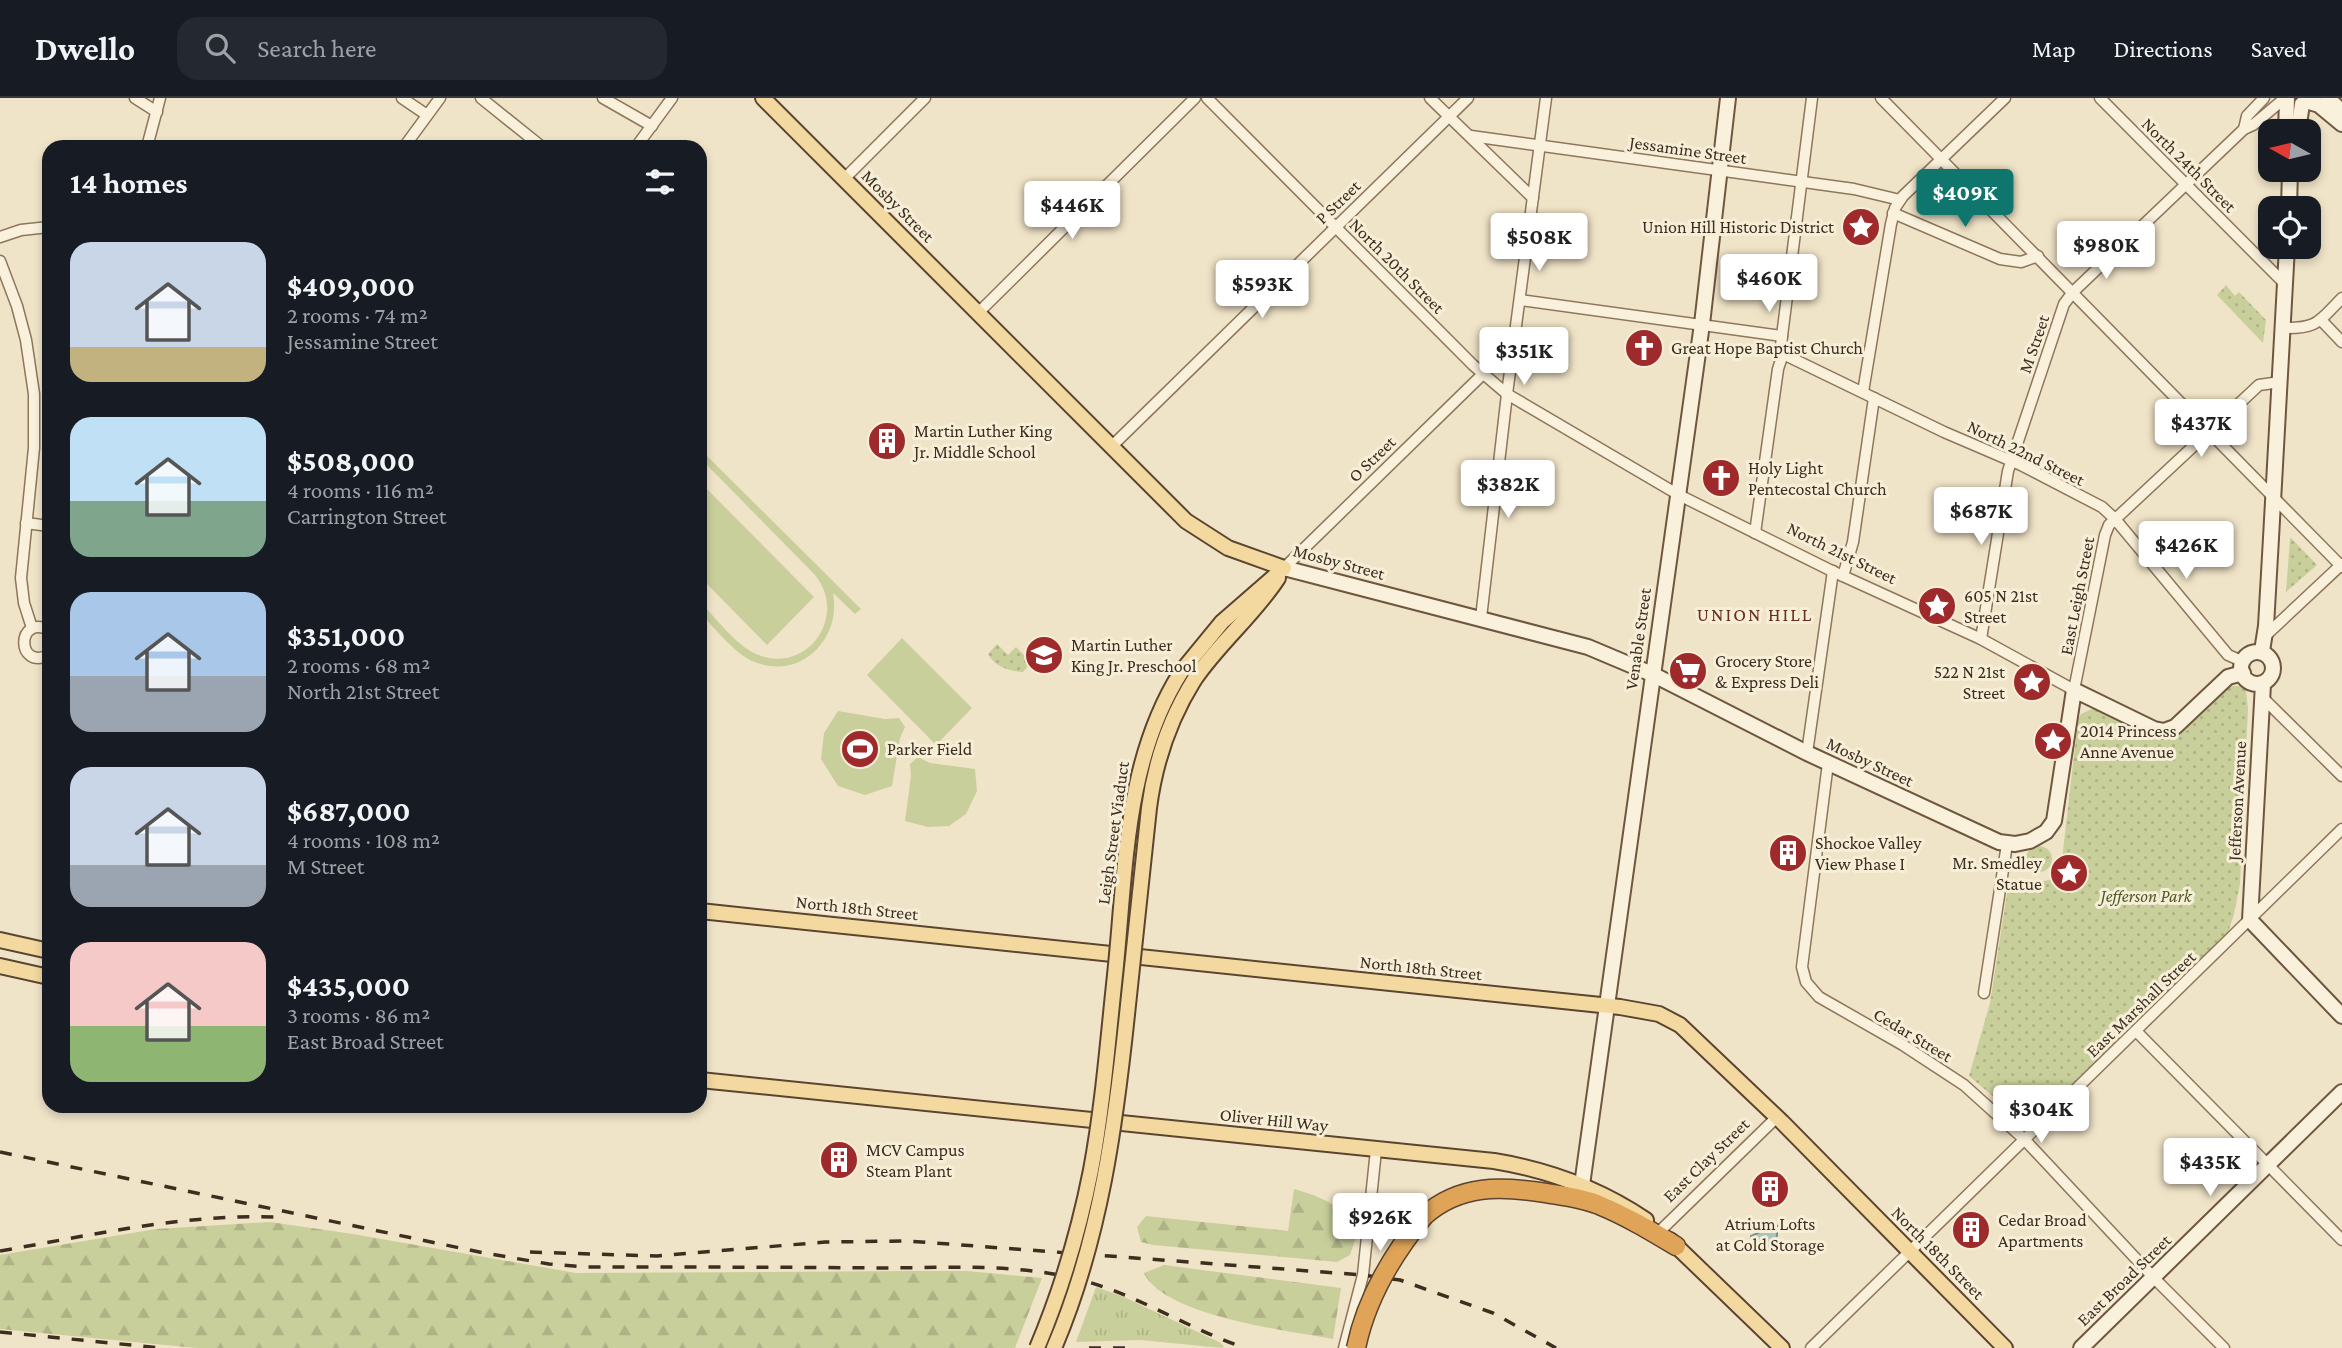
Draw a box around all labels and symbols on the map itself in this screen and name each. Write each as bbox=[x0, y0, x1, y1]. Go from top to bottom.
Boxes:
street label: North 24th Street bbox=[2138, 114, 2241, 217]
north arrow bbox=[2258, 119, 2320, 182]
street label: Jessamine Street bbox=[1626, 132, 1749, 168]
street label: Mosby Street bbox=[858, 166, 939, 247]
pin: $409K bbox=[1916, 170, 2014, 229]
street label: P Street bbox=[1311, 175, 1365, 228]
pin: $446K bbox=[1023, 181, 1121, 241]
place icon: Union Hill Historic District bbox=[1840, 206, 1882, 248]
street label: North 20th Street bbox=[1345, 214, 1449, 318]
pin: $508K bbox=[1490, 214, 1588, 273]
place label: Union Hill Historic District bbox=[1642, 217, 1835, 237]
pin: $980K bbox=[2057, 222, 2155, 281]
pin: $460K bbox=[1720, 254, 1818, 314]
pin: $593K bbox=[1213, 260, 1311, 320]
street label: M Street bbox=[2015, 311, 2054, 376]
church icon: Great Hope Baptist Church bbox=[1623, 327, 1665, 369]
pin: $351K bbox=[1475, 328, 1573, 387]
place label: Great Hope Baptist Church bbox=[1671, 338, 1863, 358]
pin: $437K bbox=[2152, 400, 2250, 459]
street label: North 22nd Street bbox=[1964, 416, 2089, 490]
building icon: Martin Luther King Jr. Middle School bbox=[866, 420, 908, 462]
place label: Martin Luther King Jr. Middle School bbox=[912, 421, 1053, 462]
street label: O Street bbox=[1344, 431, 1400, 486]
church icon: Holy Light Pentecostal Church bbox=[1700, 457, 1742, 499]
place label: Holy Light Pentecostal Church bbox=[1748, 458, 1887, 499]
pin: $382K bbox=[1459, 460, 1557, 520]
pin: $687K bbox=[1932, 488, 2030, 547]
street label: North 21st Street bbox=[1784, 518, 1901, 589]
pin: $426K bbox=[2137, 522, 2235, 581]
street label: East Leigh Street bbox=[2056, 534, 2098, 657]
street label: Mosby Street bbox=[1291, 540, 1388, 584]
place icon: 605 N 21st Street bbox=[1916, 585, 1958, 627]
street label: Venable Street bbox=[1621, 586, 1655, 691]
place label: 605 N 21st Street bbox=[1964, 586, 2039, 627]
district label: UNION HILL bbox=[1697, 604, 1813, 625]
school or university icon: Martin Luther King Jr. Preschool bbox=[1023, 634, 1065, 676]
place label: Martin Luther King Jr. Preschool bbox=[1071, 635, 1197, 676]
supermarket icon: Grocery Store & Express Deli bbox=[1667, 650, 1709, 692]
place label: Grocery Store & Express Deli bbox=[1715, 651, 1819, 692]
place icon: 522 N 21st Street bbox=[2011, 661, 2053, 703]
place label: 522 N 21st Street bbox=[1934, 662, 2006, 703]
place icon: 2014 Princess Anne Avenue bbox=[2032, 720, 2074, 762]
place label: 2014 Princess Anne Avenue bbox=[2080, 721, 2177, 762]
sports icon: Parker Field bbox=[839, 728, 881, 770]
street label: Mosby Street bbox=[1823, 733, 1918, 791]
place label: Parker Field bbox=[887, 739, 973, 759]
street label: Jefferson Avenue bbox=[2224, 740, 2250, 863]
street label: Leigh Street Viaduct bbox=[1093, 759, 1133, 906]
building icon: Shockoe Valley View Phase I bbox=[1767, 832, 1809, 874]
place label: Shockoe Valley View Phase I bbox=[1815, 833, 1922, 874]
place icon: Mr. Smedley Statue bbox=[2048, 852, 2090, 894]
place label: Mr. Smedley Statue bbox=[1952, 853, 2043, 894]
park label: Jefferson Park bbox=[2097, 886, 2193, 906]
street label: North 18th Street bbox=[795, 892, 920, 924]
street label: East Marshall Street bbox=[2082, 946, 2201, 1061]
street label: North 18th Street bbox=[1359, 952, 1484, 984]
street label: Cedar Street bbox=[1870, 1004, 1957, 1067]
pin: $304K bbox=[1992, 1086, 2090, 1145]
street label: Oliver Hill Way bbox=[1219, 1104, 1330, 1136]
street label: East Clay Street bbox=[1659, 1113, 1754, 1206]
pin: $435K bbox=[2161, 1138, 2259, 1198]
building icon: MCV Campus Steam Plant bbox=[818, 1139, 860, 1181]
place label: MCV Campus Steam Plant bbox=[866, 1140, 965, 1181]
building icon: Atrium Lofts at Cold Storage bbox=[1749, 1168, 1791, 1210]
pin: $926K bbox=[1331, 1194, 1429, 1253]
street label: North 18th Street bbox=[1888, 1203, 1989, 1304]
building icon: Cedar Broad Apartments bbox=[1950, 1209, 1992, 1251]
place label: Cedar Broad Apartments bbox=[1998, 1210, 2087, 1251]
place label: Atrium Lofts at Cold Storage bbox=[1716, 1214, 1824, 1255]
street label: East Broad Street bbox=[2073, 1229, 2176, 1330]

